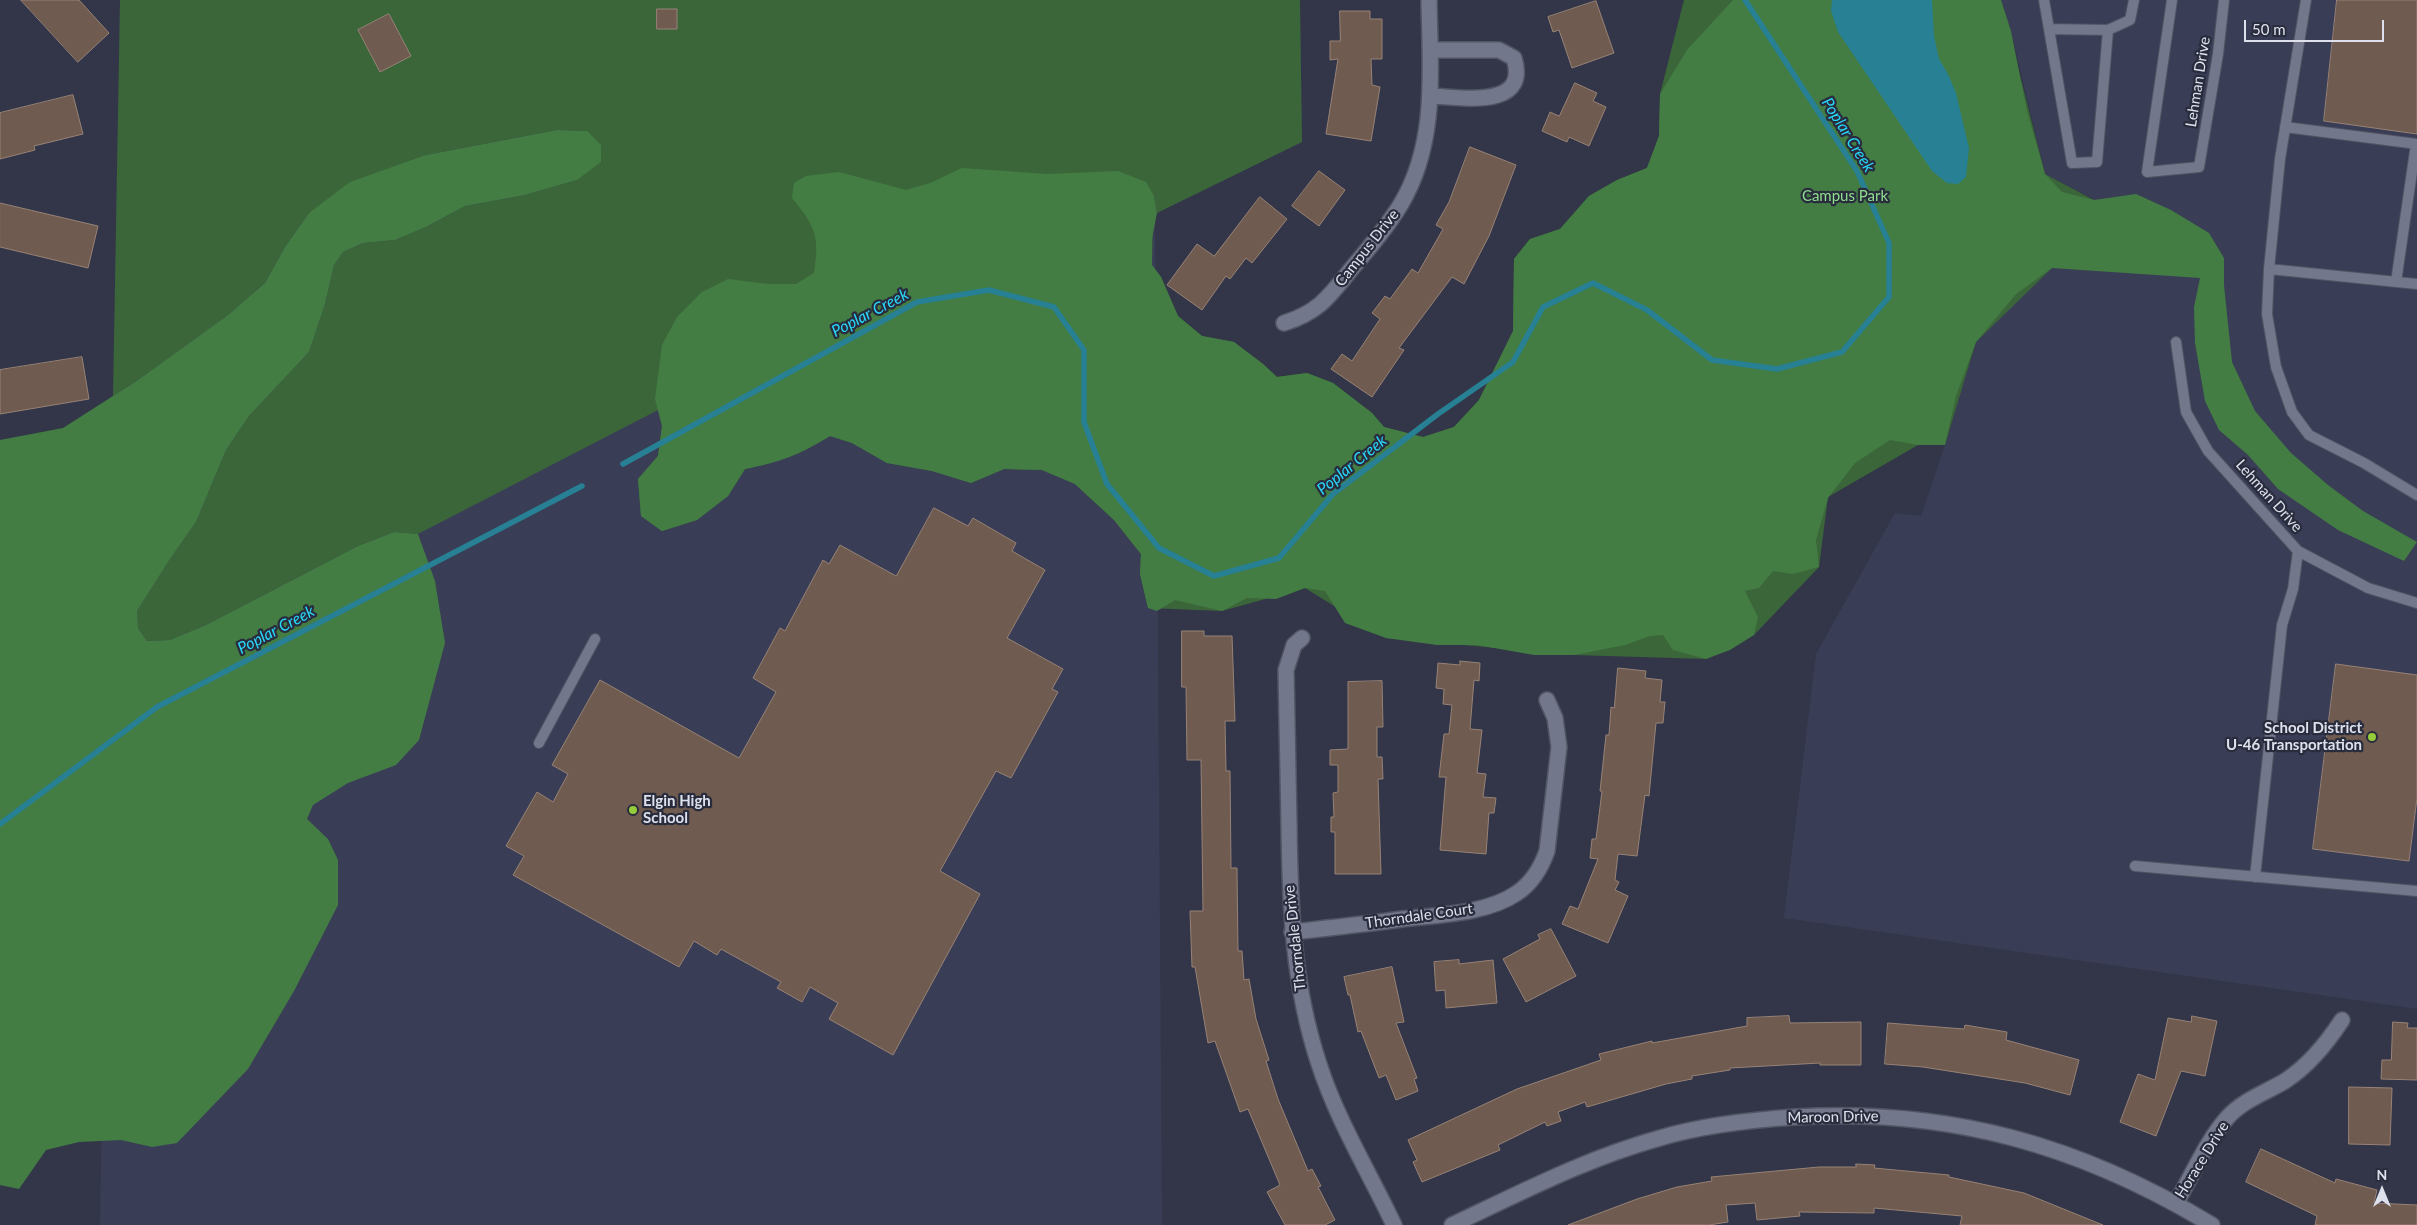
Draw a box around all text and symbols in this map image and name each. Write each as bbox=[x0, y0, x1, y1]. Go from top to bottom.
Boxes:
scale bar bbox=[2247, 10, 2387, 42]
text: 50 m bbox=[2252, 20, 2286, 38]
street label: Lehman Drive bbox=[2182, 36, 2214, 128]
water label: Poplar Creek bbox=[1818, 94, 1878, 176]
park label: Campus Park bbox=[1802, 187, 1888, 205]
street label: Campus Drive bbox=[1331, 206, 1403, 290]
water label: Poplar Creek bbox=[828, 285, 912, 341]
water label: Poplar Creek bbox=[1313, 431, 1391, 499]
street label: Lehman Drive bbox=[2232, 456, 2306, 536]
water label: Poplar Creek bbox=[234, 602, 318, 658]
place label: School District U-46 Transportation bbox=[2226, 719, 2362, 754]
marker: School District U-46 Transportation bbox=[2366, 731, 2378, 743]
place label: Elgin High School bbox=[643, 792, 711, 827]
marker: Elgin High School bbox=[627, 804, 639, 816]
street label: Thorndale Drive bbox=[1280, 884, 1310, 992]
street label: Thorndale Court bbox=[1364, 900, 1474, 932]
street label: Maroon Drive bbox=[1787, 1107, 1879, 1127]
street label: Horace Drive bbox=[2171, 1118, 2233, 1202]
north arrow bbox=[2357, 1165, 2407, 1215]
text: N bbox=[2377, 1166, 2387, 1183]

